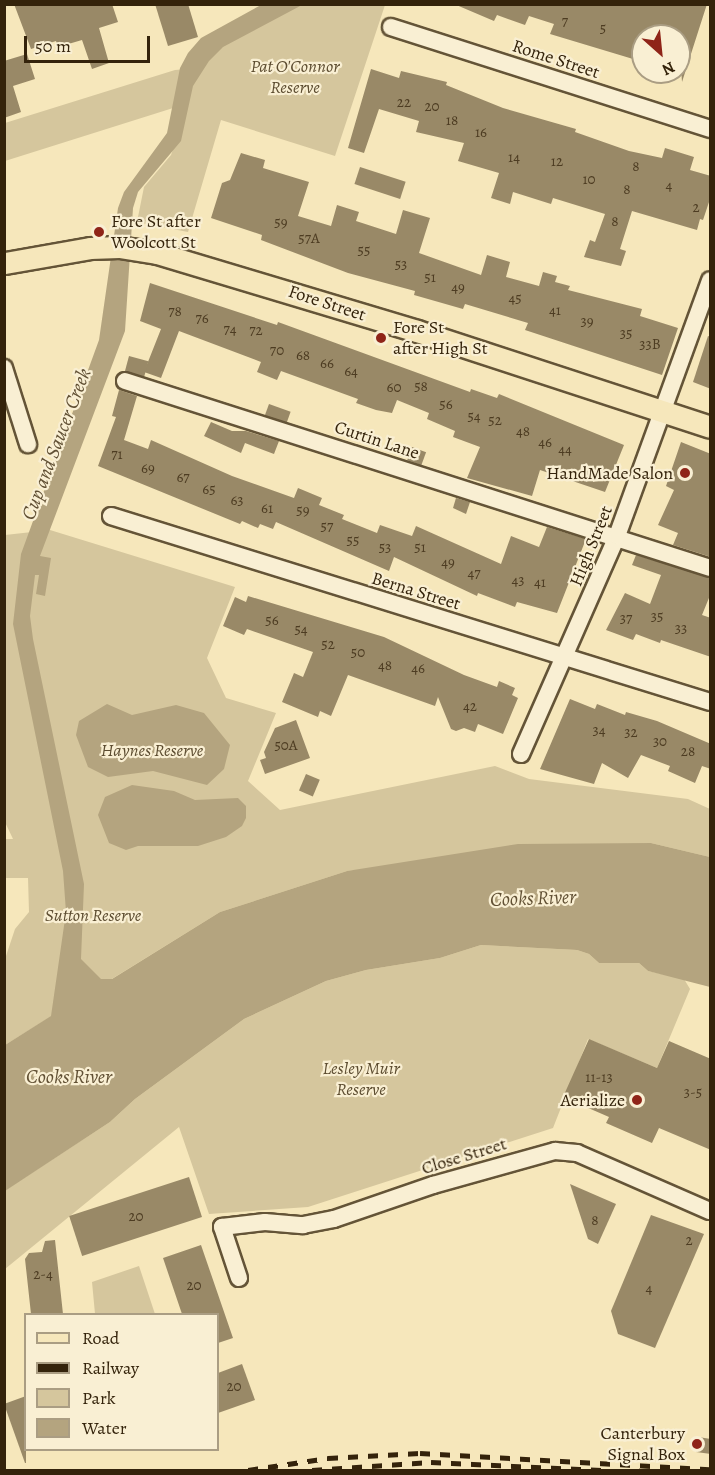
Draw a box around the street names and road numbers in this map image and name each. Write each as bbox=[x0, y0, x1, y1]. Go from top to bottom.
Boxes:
street label: Rome Street bbox=[510, 35, 602, 83]
street label: Fore Street bbox=[286, 280, 368, 326]
street label: Curtin Lane bbox=[332, 416, 422, 464]
street label: High Street bbox=[565, 503, 617, 589]
street label: Berna Street bbox=[369, 567, 463, 615]
street label: Close Street bbox=[419, 1133, 509, 1179]

